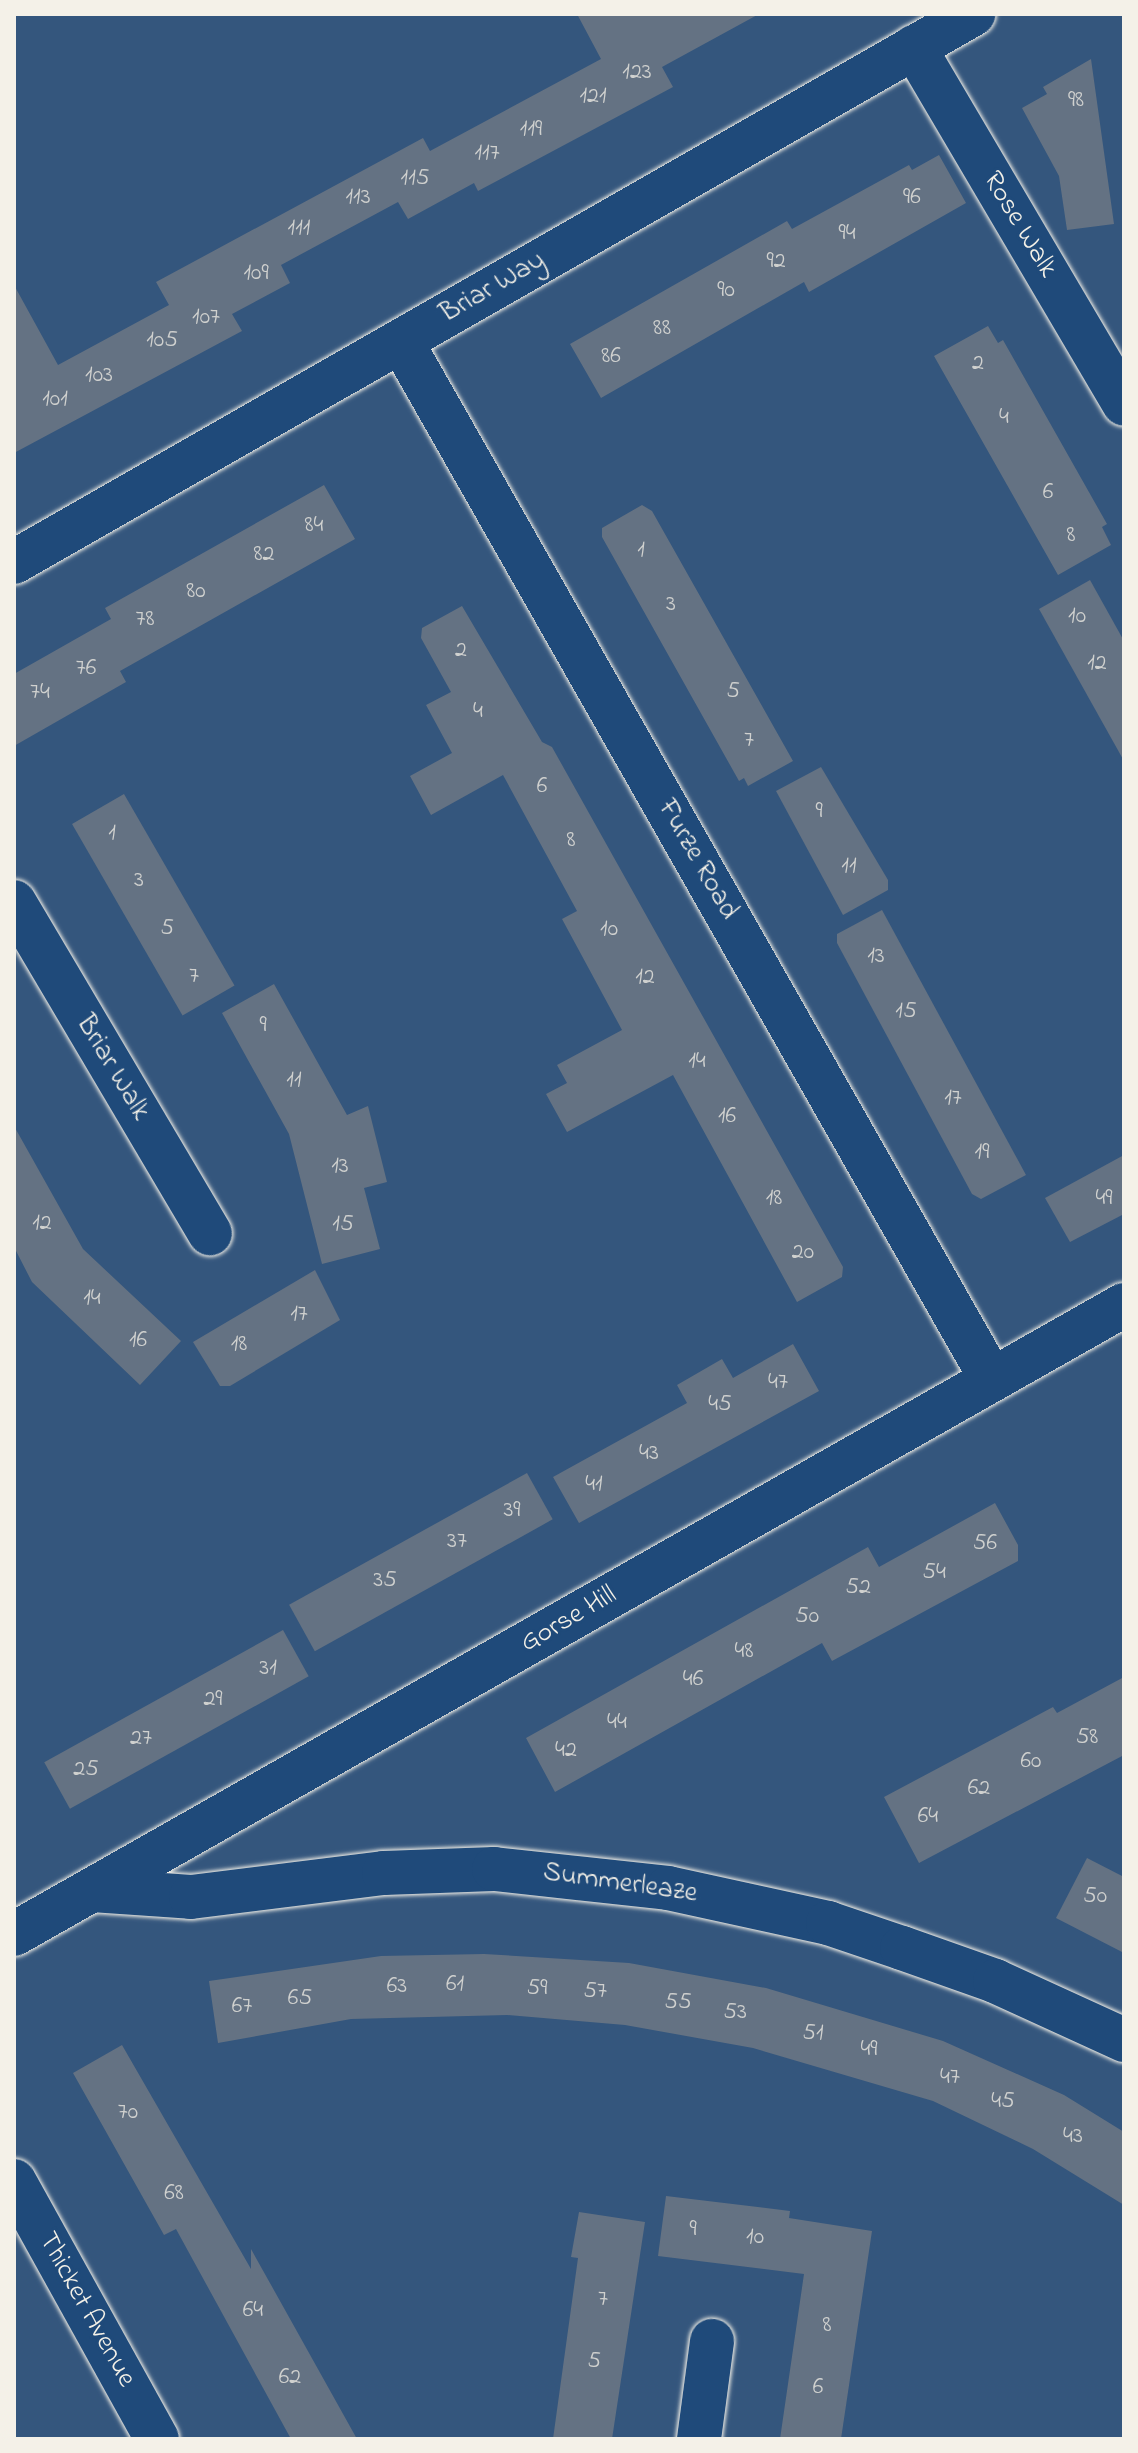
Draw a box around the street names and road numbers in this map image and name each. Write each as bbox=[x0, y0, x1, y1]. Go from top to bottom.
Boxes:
street label: Rose Walk bbox=[974, 166, 1064, 284]
street label: Briar Way bbox=[434, 245, 552, 331]
street label: Furze Road bbox=[649, 794, 745, 926]
street label: Briar Walk bbox=[67, 1009, 157, 1127]
street label: Gorse Hill bbox=[515, 1579, 623, 1661]
street label: Summerleaze bbox=[541, 1857, 699, 1911]
street label: Thicket Avenue bbox=[30, 2227, 142, 2393]

